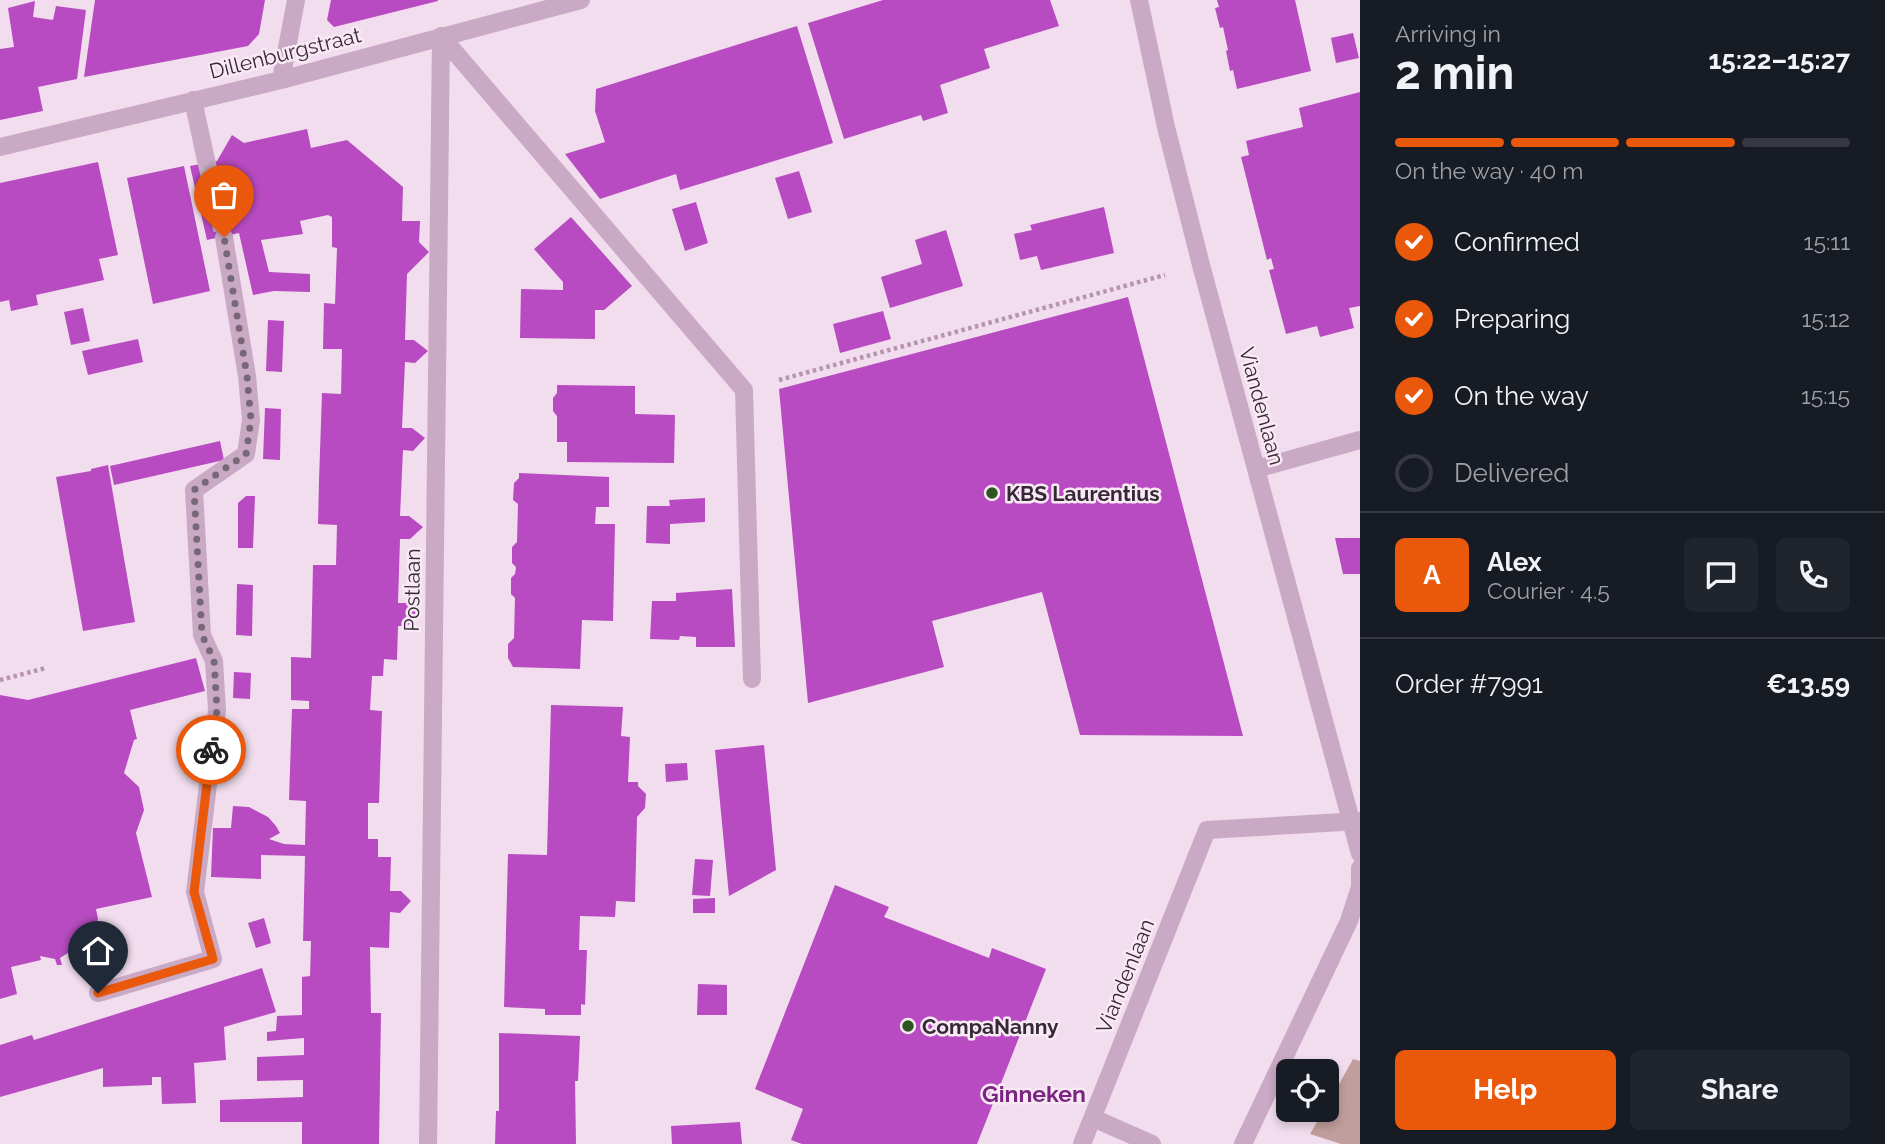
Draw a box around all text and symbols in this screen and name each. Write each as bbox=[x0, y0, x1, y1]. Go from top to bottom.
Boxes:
text: Arriving in bbox=[1395, 20, 1501, 47]
street label: Dillenburgstraat bbox=[207, 22, 363, 84]
text: 15:22–15:27 bbox=[1708, 45, 1850, 75]
text: 2 min bbox=[1395, 46, 1514, 100]
text: On the way · 40 m bbox=[1395, 157, 1583, 184]
pin bbox=[194, 165, 254, 237]
icon: bag bbox=[205, 176, 243, 214]
icon: check bbox=[1395, 223, 1433, 261]
text: Confirmed bbox=[1454, 227, 1580, 257]
text: 15:11 bbox=[1804, 228, 1850, 255]
icon: check bbox=[1395, 300, 1433, 338]
text: Preparing bbox=[1454, 304, 1570, 334]
text: 15:12 bbox=[1801, 305, 1850, 332]
street label: Viandenlaan bbox=[1234, 344, 1290, 468]
icon: check bbox=[1395, 377, 1433, 415]
text: On the way bbox=[1454, 381, 1589, 411]
text: 15:15 bbox=[1801, 382, 1850, 409]
text: Delivered bbox=[1454, 458, 1569, 488]
place label: KBS Laurentius bbox=[1006, 481, 1160, 506]
marker: KBS Laurentius bbox=[984, 485, 1000, 501]
button: chat bbox=[1684, 538, 1758, 612]
button: phone bbox=[1776, 538, 1850, 612]
text: Alex bbox=[1487, 547, 1542, 577]
street label: Postlaan bbox=[399, 548, 425, 632]
text: A bbox=[1423, 560, 1441, 590]
text: Courier · 4.5 bbox=[1487, 577, 1610, 604]
text: Order #7991 bbox=[1395, 669, 1543, 699]
text: €13.59 bbox=[1766, 669, 1850, 699]
courier bbox=[176, 715, 246, 785]
icon: bike bbox=[192, 731, 230, 769]
street label: Viandenlaan bbox=[1091, 915, 1159, 1037]
pin bbox=[68, 921, 128, 993]
icon: home bbox=[79, 932, 117, 970]
place label: CompaNanny bbox=[922, 1014, 1059, 1039]
marker: CompaNanny bbox=[900, 1018, 916, 1034]
button: Help bbox=[1395, 1050, 1616, 1130]
button: Share bbox=[1630, 1050, 1850, 1130]
map controls bbox=[1276, 1059, 1339, 1122]
button: locate bbox=[1276, 1059, 1339, 1122]
district label: Ginneken bbox=[982, 1080, 1086, 1107]

